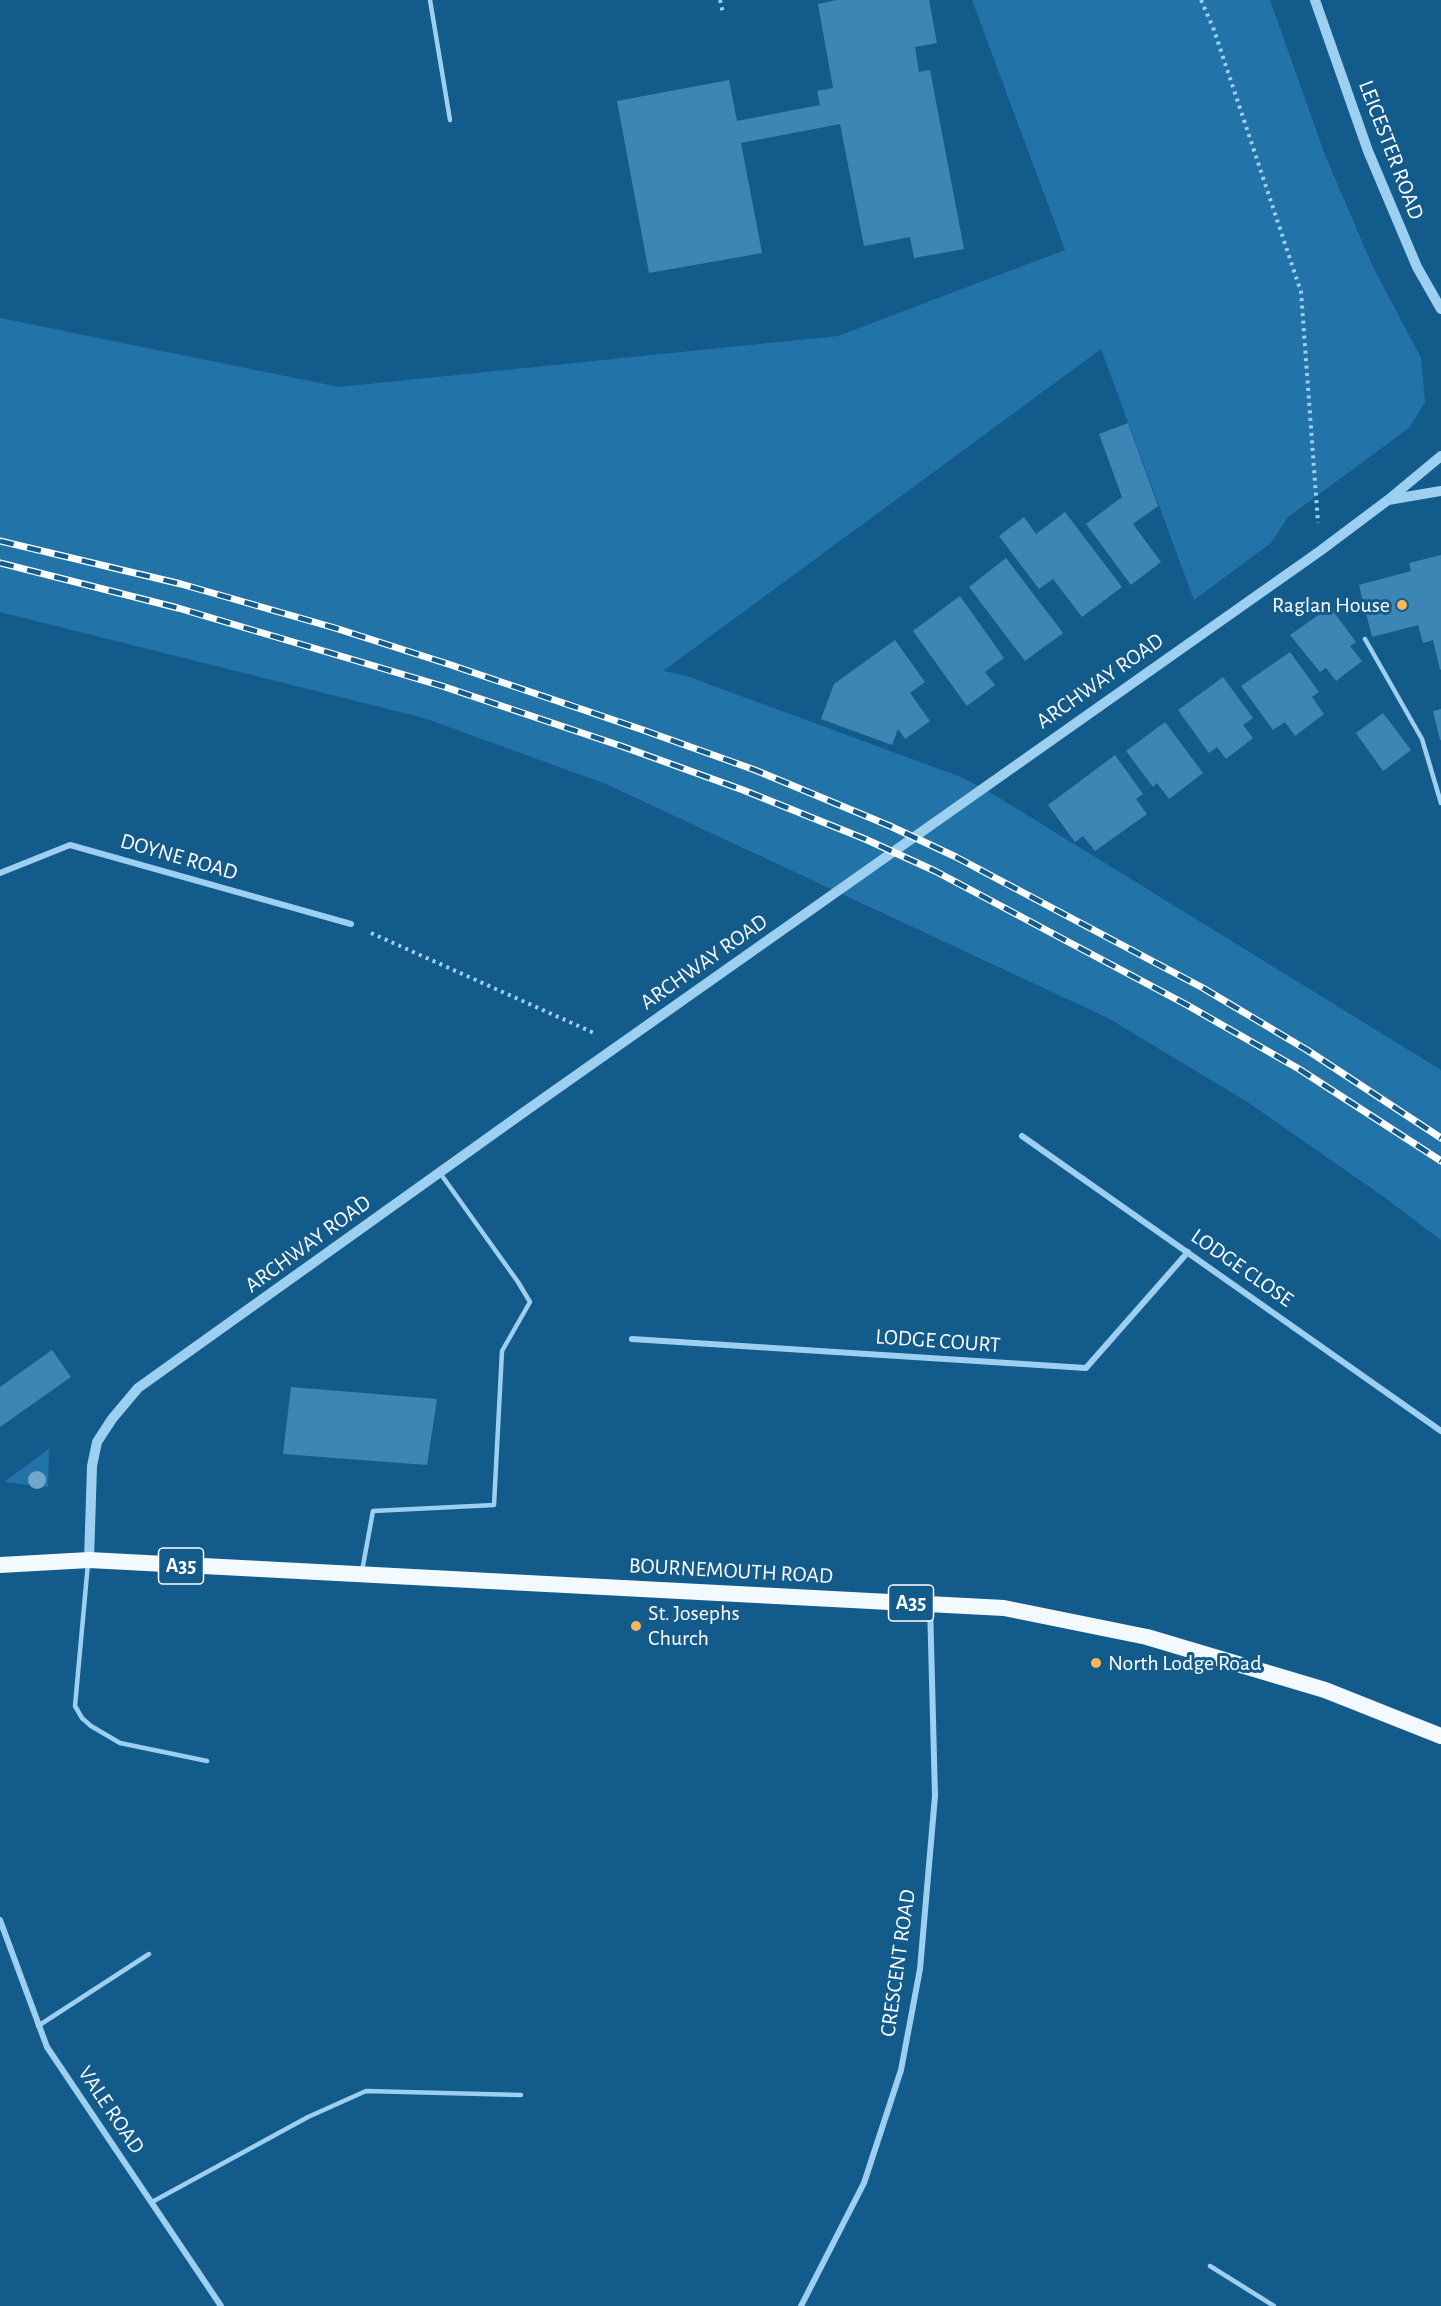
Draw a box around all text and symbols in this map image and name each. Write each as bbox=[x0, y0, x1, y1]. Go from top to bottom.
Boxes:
street label: LEICESTER ROAD bbox=[1352, 77, 1430, 223]
place label: Raglan House bbox=[1272, 592, 1390, 618]
marker: Raglan House bbox=[1395, 598, 1409, 612]
street label: ARCHWAY ROAD bbox=[1031, 627, 1169, 735]
street label: DOYNE ROAD bbox=[117, 828, 241, 886]
street label: ARCHWAY ROAD bbox=[635, 908, 773, 1016]
street label: ARCHWAY ROAD bbox=[240, 1189, 376, 1299]
street label: LODGE CLOSE bbox=[1186, 1223, 1298, 1313]
street label: LODGE COURT bbox=[875, 1323, 1001, 1359]
road number: A35 bbox=[158, 1548, 204, 1584]
street label: BOURNEMOUTH ROAD bbox=[628, 1552, 834, 1590]
road number: A35 bbox=[888, 1585, 934, 1621]
place label: St. Josephs Church bbox=[648, 1600, 740, 1652]
marker: St. Josephs Church bbox=[629, 1619, 643, 1633]
place label: North Lodge Road bbox=[1108, 1650, 1262, 1676]
marker: North Lodge Road bbox=[1089, 1656, 1103, 1670]
street label: CRESCENT ROAD bbox=[875, 1888, 921, 2038]
street label: VALE ROAD bbox=[72, 2061, 150, 2159]

